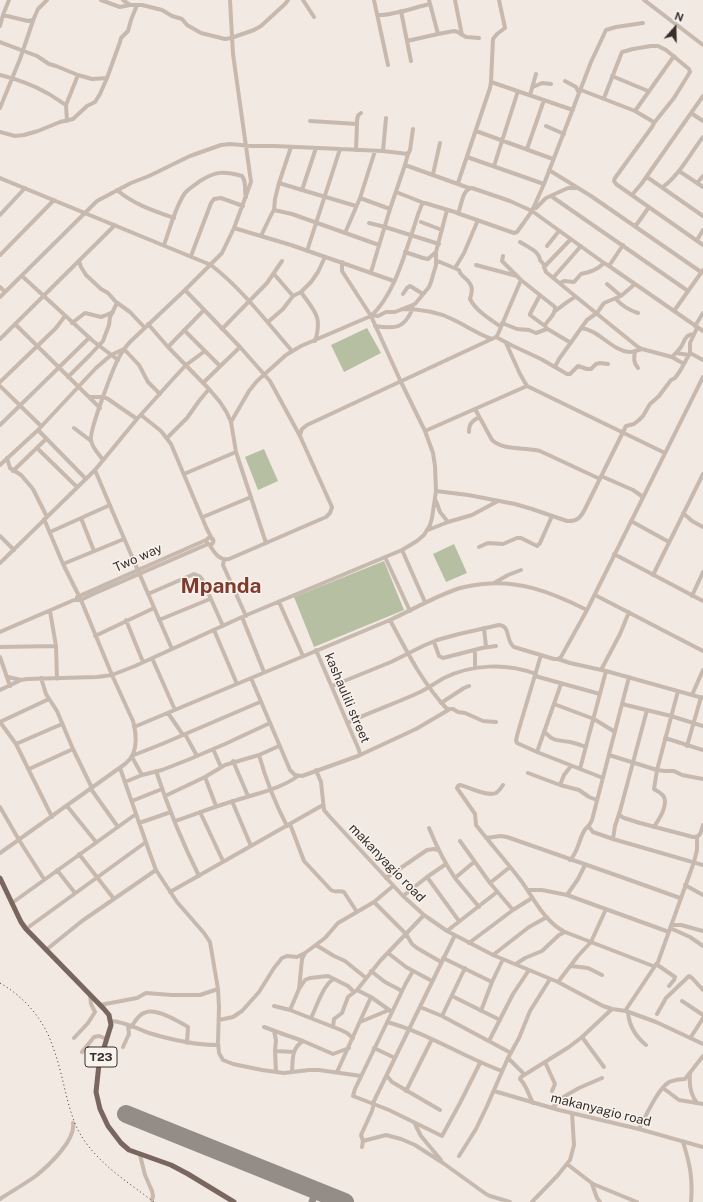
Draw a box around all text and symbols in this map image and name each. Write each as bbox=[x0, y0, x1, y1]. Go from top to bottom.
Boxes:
north arrow bbox=[655, 8, 695, 48]
text: N bbox=[673, 10, 685, 24]
street label: Two way bbox=[111, 540, 165, 576]
district label: Mpanda bbox=[181, 574, 261, 600]
street label: kashaulili street bbox=[321, 651, 373, 745]
street label: makanyagio road bbox=[346, 821, 428, 905]
road number: T23 bbox=[85, 1047, 117, 1067]
street label: makanyagio road bbox=[549, 1090, 653, 1130]

